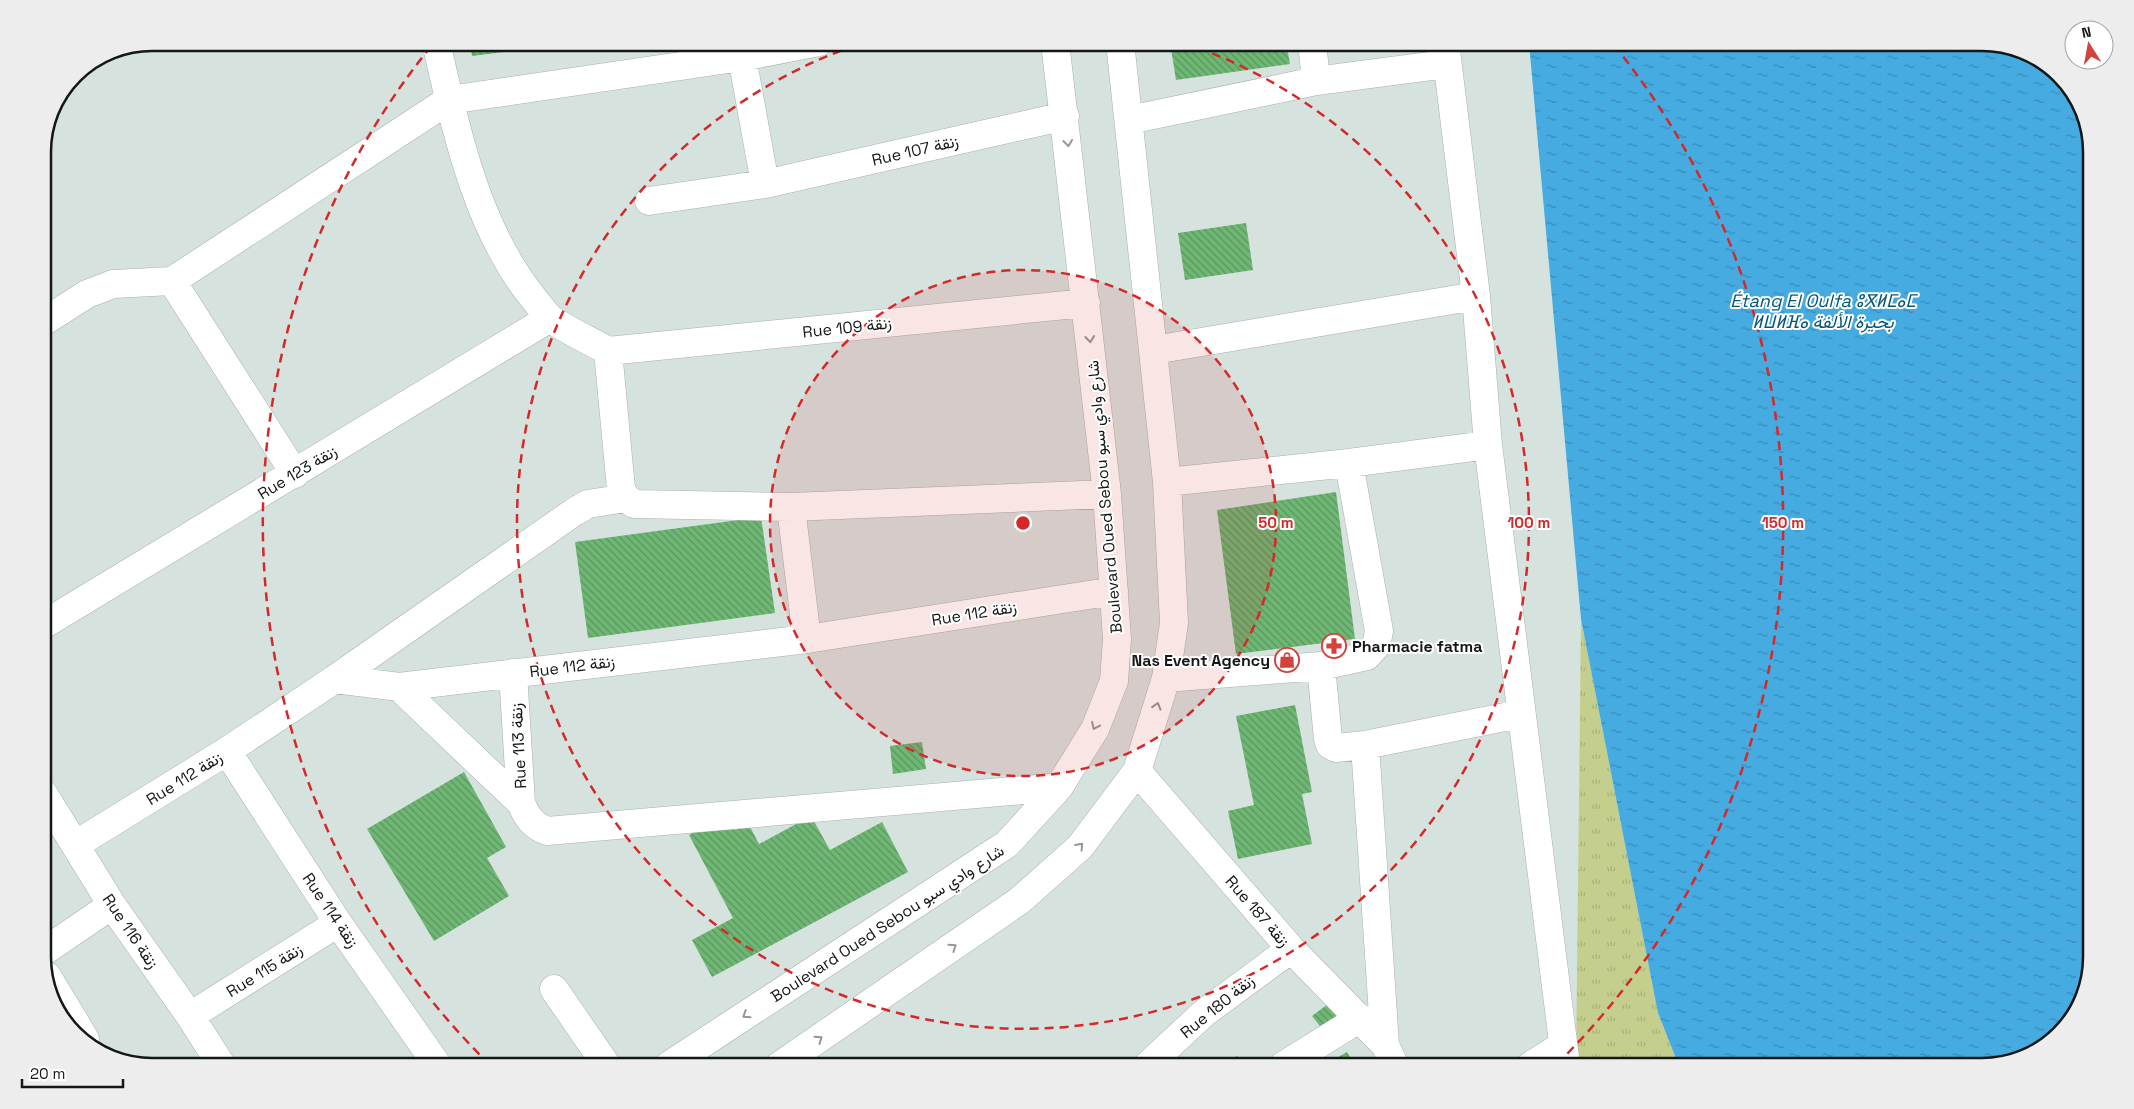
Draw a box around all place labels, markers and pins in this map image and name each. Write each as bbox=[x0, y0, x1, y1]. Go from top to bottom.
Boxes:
centre of rings bbox=[1014, 514, 1032, 532]
pharmacy icon: Pharmacie fatma bbox=[1321, 633, 1347, 659]
place label: Pharmacie fatma bbox=[1352, 636, 1483, 657]
shop icon: Nas Event Agency bbox=[1274, 647, 1300, 673]
place label: Nas Event Agency bbox=[1132, 650, 1270, 671]

